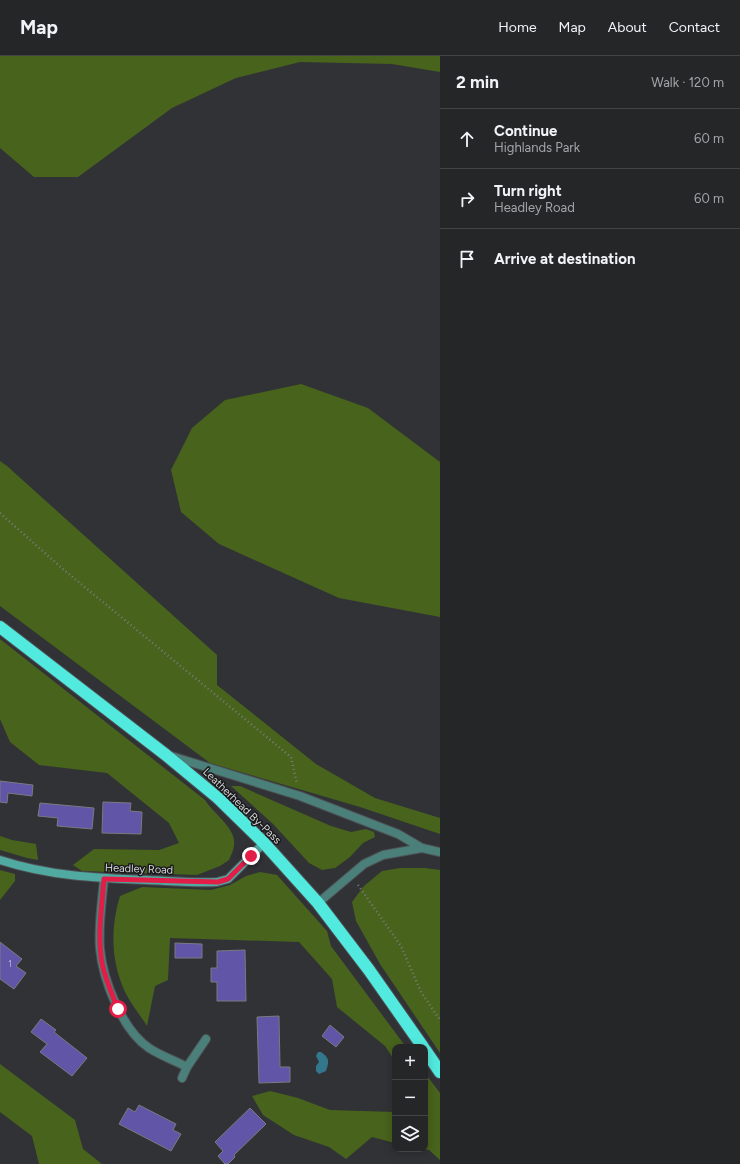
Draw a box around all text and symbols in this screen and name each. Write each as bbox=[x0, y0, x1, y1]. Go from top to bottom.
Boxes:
text: Map bbox=[20, 16, 58, 39]
text: Home bbox=[498, 19, 537, 36]
text: Map bbox=[559, 19, 586, 36]
text: About bbox=[608, 19, 647, 36]
text: Contact bbox=[669, 19, 720, 36]
text: 2 min bbox=[456, 72, 499, 92]
text: Walk · 120 m bbox=[651, 75, 724, 90]
text: Continue bbox=[494, 122, 557, 140]
icon: ahead bbox=[456, 128, 478, 150]
text: 60 m bbox=[694, 131, 724, 146]
text: Highlands Park bbox=[494, 140, 580, 155]
text: Turn right bbox=[494, 182, 562, 200]
icon: right bbox=[456, 188, 478, 210]
text: 60 m bbox=[694, 191, 724, 206]
text: Headley Road bbox=[494, 200, 575, 215]
icon: arrive bbox=[456, 248, 478, 270]
text: Arrive at destination bbox=[494, 250, 635, 268]
street label: Leatherhead By-Pass bbox=[200, 765, 284, 847]
route end bbox=[242, 847, 260, 865]
street label: Headley Road bbox=[105, 861, 173, 877]
house number: 1 bbox=[8, 958, 12, 969]
route start bbox=[109, 1000, 127, 1018]
map controls bbox=[392, 1044, 428, 1152]
button: + bbox=[392, 1044, 428, 1080]
button: − bbox=[392, 1080, 428, 1116]
button: layers bbox=[392, 1116, 428, 1152]

